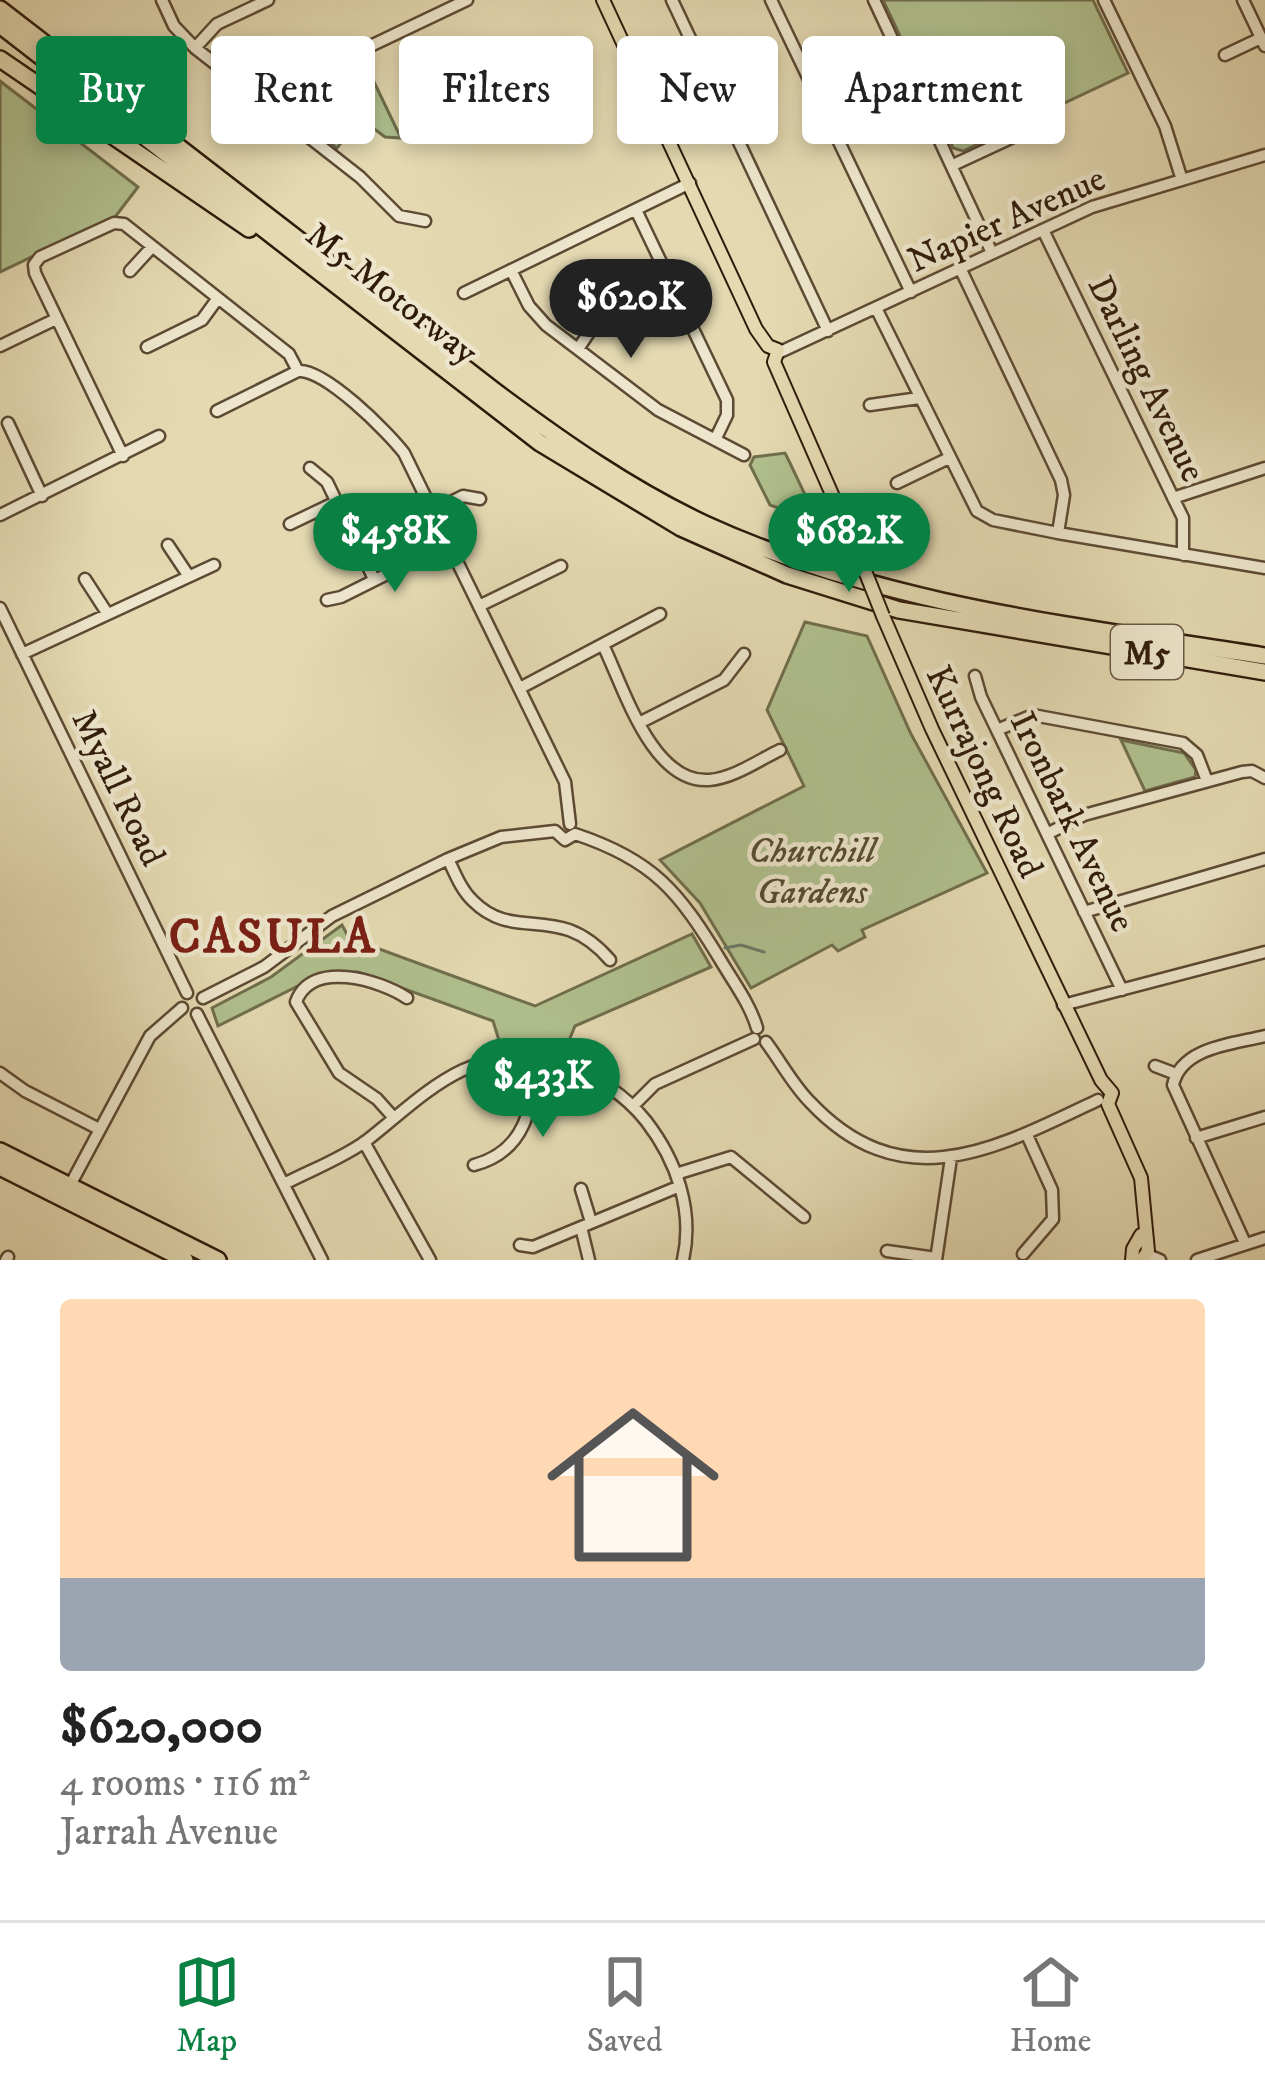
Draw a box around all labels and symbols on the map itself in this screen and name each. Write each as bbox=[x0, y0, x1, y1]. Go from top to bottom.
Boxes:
street label: Napier Avenue bbox=[901, 157, 1113, 284]
street label: M5 Motorway bbox=[296, 213, 487, 376]
pin: $620K bbox=[547, 259, 715, 361]
street label: Darling Avenue bbox=[1077, 269, 1215, 489]
pin: $458K bbox=[311, 493, 479, 595]
pin: $682K bbox=[765, 493, 933, 595]
road number: M5 bbox=[1111, 625, 1183, 679]
street label: Kurrajong Road bbox=[915, 659, 1053, 885]
street label: Myall Road bbox=[61, 703, 175, 874]
street label: Ironbark Avenue bbox=[999, 705, 1144, 939]
park label: Churchill Gardens bbox=[748, 829, 879, 915]
district label: CASULA bbox=[169, 908, 377, 968]
pin: $433K bbox=[459, 1038, 627, 1140]

